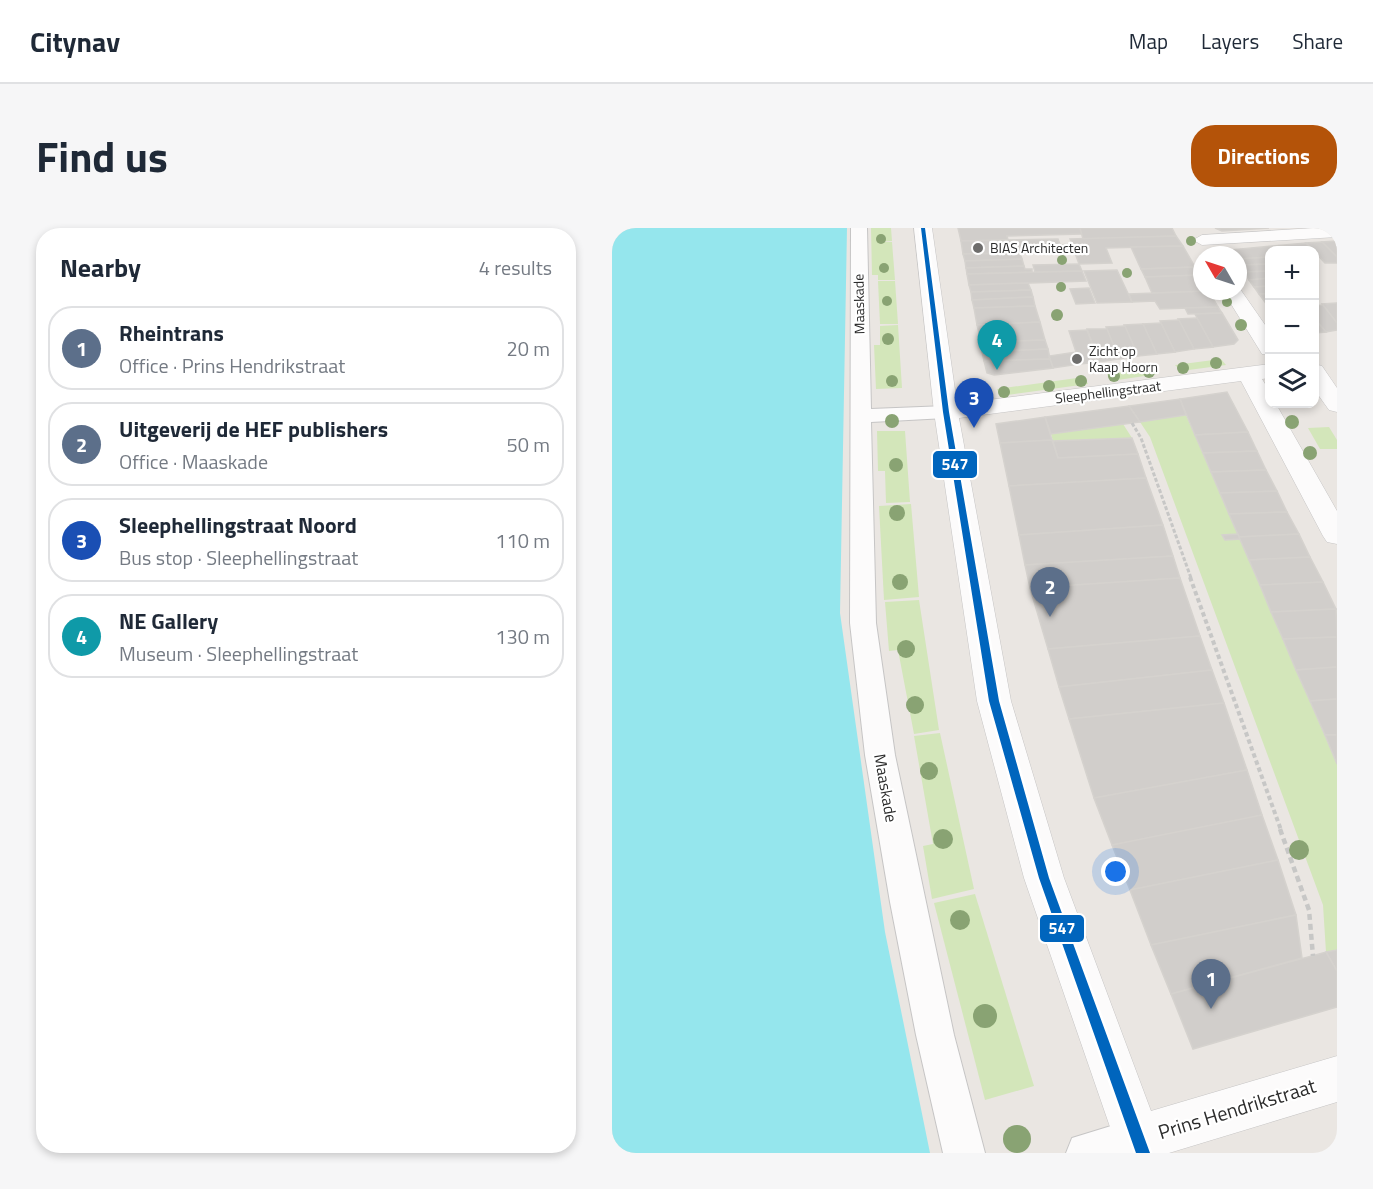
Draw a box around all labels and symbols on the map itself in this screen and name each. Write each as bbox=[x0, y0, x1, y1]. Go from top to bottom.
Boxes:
place label: BIAS Architecten bbox=[990, 237, 1088, 258]
marker: BIAS Architecten bbox=[971, 241, 985, 255]
north arrow bbox=[1193, 246, 1247, 300]
street label: Maaskade bbox=[847, 274, 870, 334]
pin: 4 bbox=[978, 320, 1016, 370]
place label: Zicht op Kaap Hoorn bbox=[1089, 340, 1158, 377]
marker: Zicht op Kaap Hoorn bbox=[1070, 352, 1084, 366]
street label: Sleephellingstraat bbox=[1054, 375, 1162, 408]
pin: 3 bbox=[954, 378, 994, 428]
line badge: 547 bbox=[932, 450, 978, 479]
text: 547 bbox=[942, 452, 968, 476]
pin: 2 bbox=[1030, 568, 1070, 617]
street label: Maaskade bbox=[868, 752, 904, 824]
your location bbox=[1101, 857, 1130, 886]
line badge: 547 bbox=[1039, 914, 1085, 943]
text: 547 bbox=[1049, 916, 1075, 940]
pin: 1 bbox=[1192, 960, 1230, 1009]
street label: Prins Hendrikstraat bbox=[1154, 1070, 1320, 1147]

